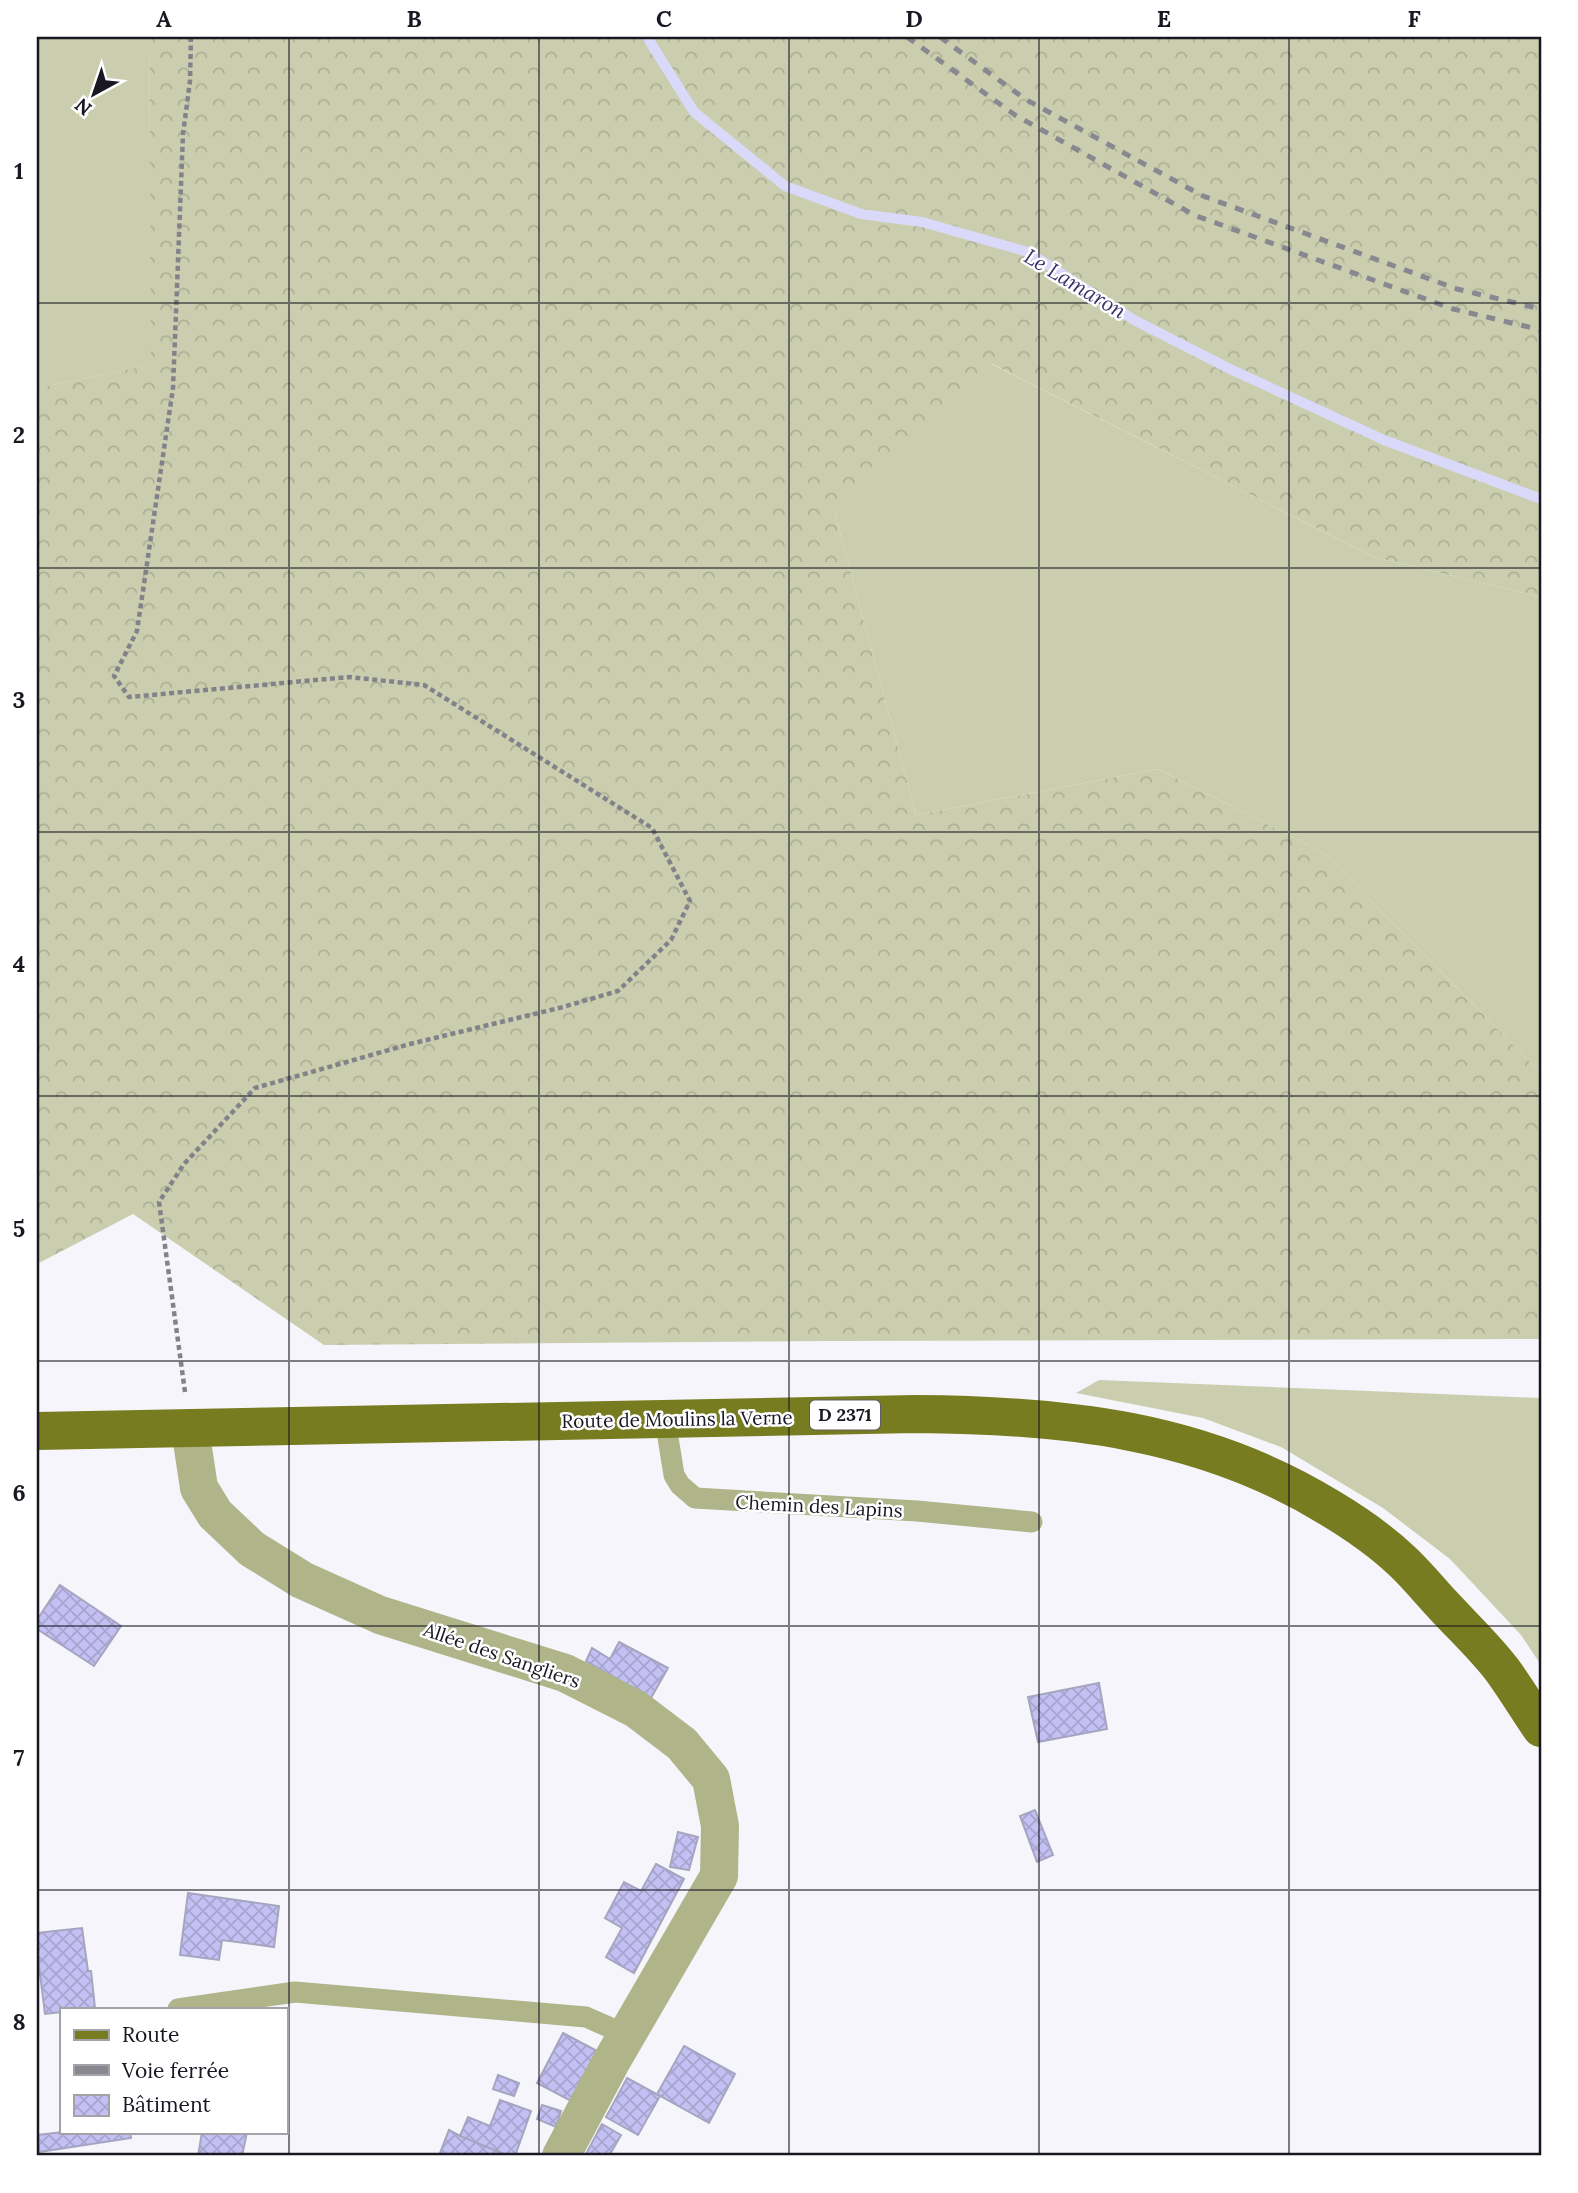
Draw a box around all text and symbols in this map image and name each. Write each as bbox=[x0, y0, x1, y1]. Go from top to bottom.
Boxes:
text: A bbox=[156, 4, 172, 33]
text: B bbox=[406, 4, 422, 33]
text: C bbox=[656, 4, 672, 33]
text: D bbox=[905, 4, 923, 33]
text: E bbox=[1157, 4, 1171, 33]
text: F bbox=[1407, 4, 1421, 33]
north arrow bbox=[60, 60, 130, 130]
text: N bbox=[69, 93, 96, 121]
text: 1 bbox=[14, 156, 24, 185]
water label: Le Lamaron bbox=[1019, 243, 1131, 325]
text: 2 bbox=[13, 420, 25, 449]
text: 3 bbox=[13, 685, 25, 714]
text: 4 bbox=[13, 949, 25, 978]
text: 5 bbox=[13, 1214, 25, 1243]
road number: D 2371 bbox=[810, 1400, 880, 1430]
street label: Route de Moulins la Verne bbox=[561, 1405, 793, 1433]
text: 6 bbox=[12, 1478, 26, 1507]
street label: Chemin des Lapins bbox=[735, 1490, 903, 1522]
street label: Allée des Sangliers bbox=[420, 1617, 584, 1693]
text: 7 bbox=[14, 1743, 25, 1772]
text: 8 bbox=[12, 2007, 26, 2036]
legend bbox=[60, 2008, 287, 2134]
text: Route bbox=[122, 2021, 179, 2048]
text: Voie ferrée bbox=[121, 2057, 229, 2084]
text: Bâtiment bbox=[122, 2091, 211, 2118]

